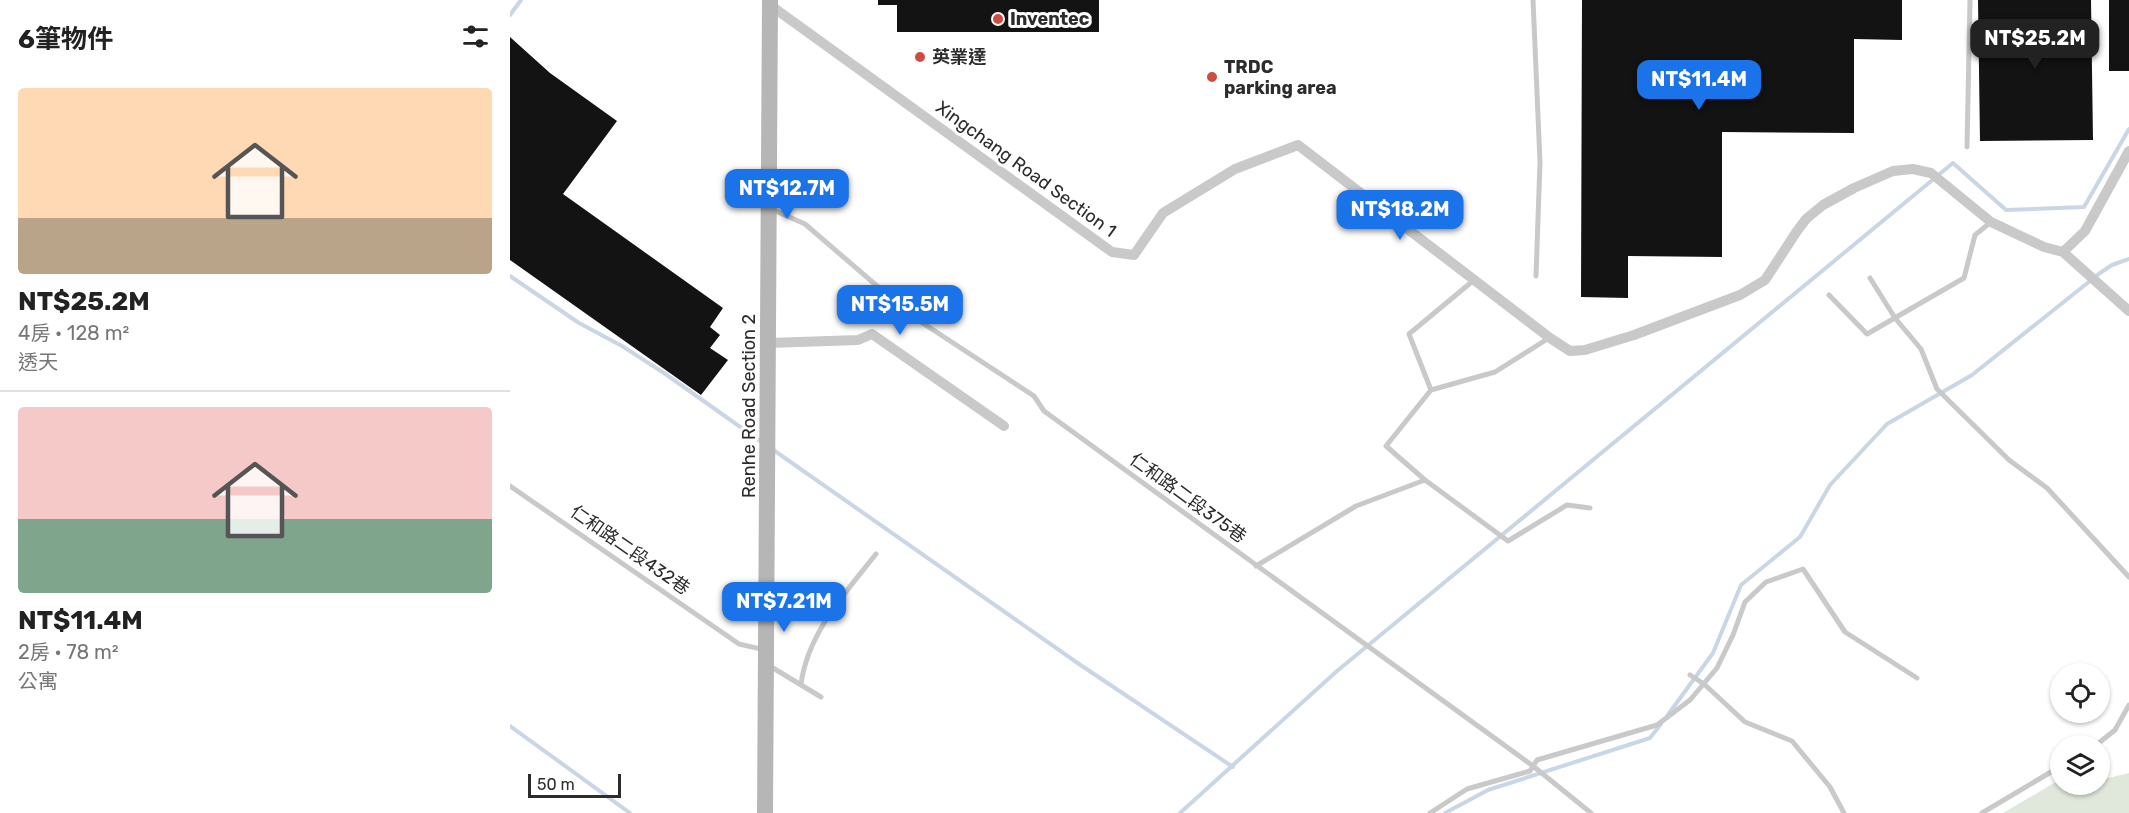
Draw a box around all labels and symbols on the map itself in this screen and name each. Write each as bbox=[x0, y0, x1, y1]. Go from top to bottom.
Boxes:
place label: Inventec bbox=[1010, 8, 1090, 30]
marker: Inventec bbox=[991, 12, 1005, 26]
pin: NT$25.2M bbox=[1973, 19, 2097, 70]
place label: 英業達 bbox=[932, 46, 987, 68]
marker: 英業達 bbox=[913, 50, 927, 64]
place label: TRDC parking area bbox=[1224, 56, 1337, 99]
pin: NT$11.4M bbox=[1637, 60, 1761, 111]
marker: TRDC parking area bbox=[1205, 70, 1219, 84]
street label: Xingchang Road Section 1 bbox=[932, 96, 1120, 242]
pin: NT$12.7M bbox=[725, 169, 849, 220]
pin: NT$18.2M bbox=[1338, 190, 1462, 241]
pin: NT$15.5M bbox=[838, 285, 962, 336]
street label: Renhe Road Section 2 bbox=[738, 314, 760, 498]
street label: 仁和路二段375巷 bbox=[1125, 448, 1251, 548]
street label: 仁和路二段432巷 bbox=[566, 501, 694, 599]
pin: NT$7.21M bbox=[722, 582, 846, 633]
scale bar bbox=[528, 771, 621, 798]

